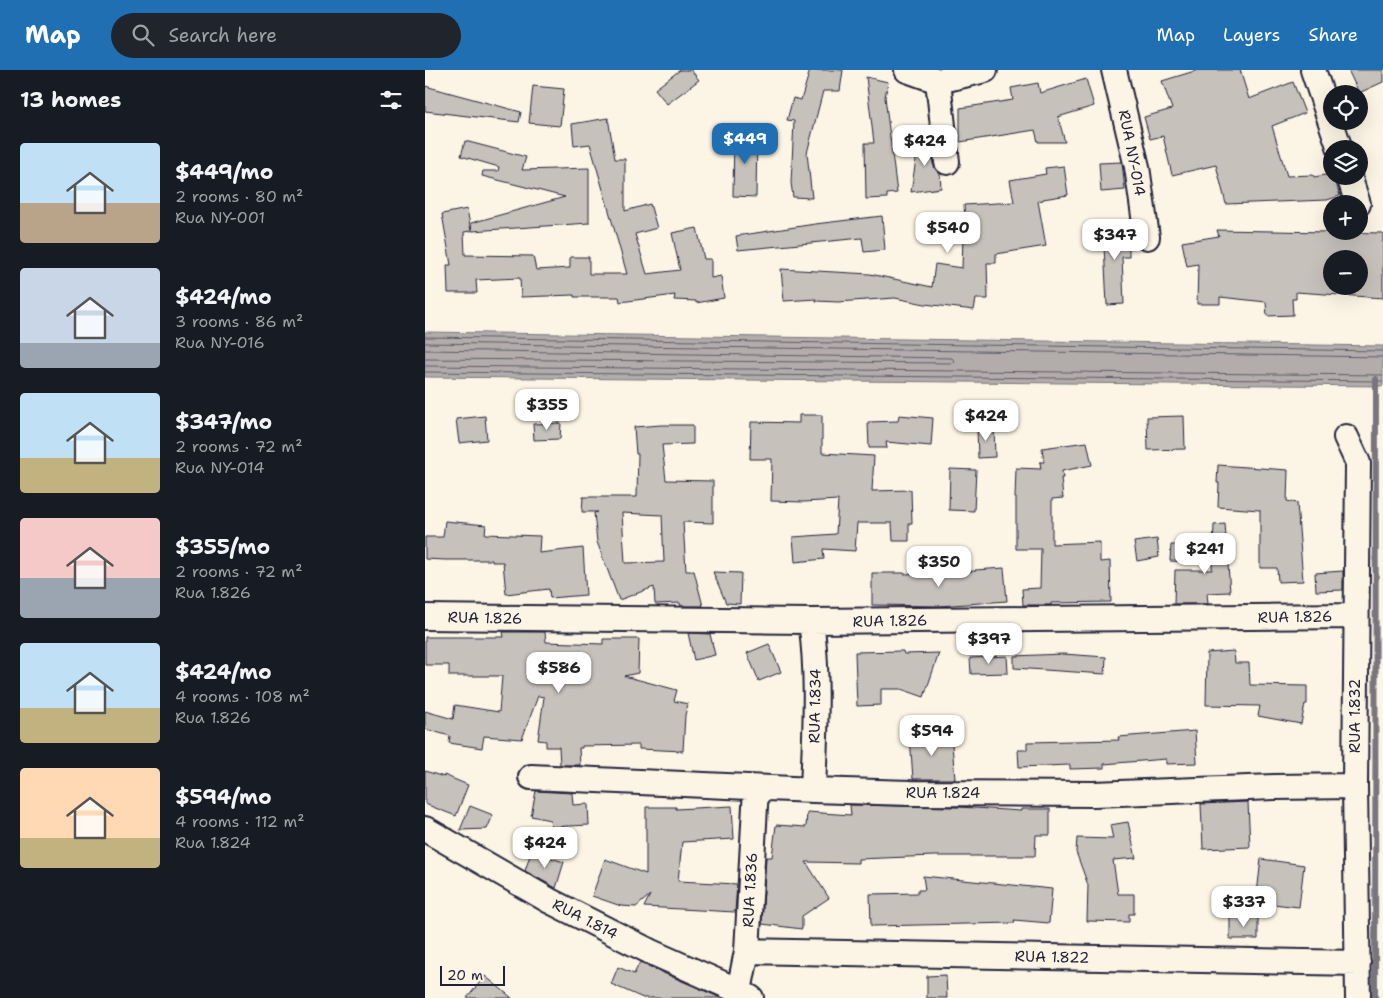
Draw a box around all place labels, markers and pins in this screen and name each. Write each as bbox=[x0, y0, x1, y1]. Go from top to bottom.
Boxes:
pin: $449 bbox=[715, 122, 775, 165]
pin: $424 bbox=[895, 124, 955, 167]
pin: $540 bbox=[918, 212, 978, 254]
pin: $347 bbox=[1085, 218, 1145, 261]
pin: $355 bbox=[517, 388, 577, 431]
pin: $424 bbox=[956, 400, 1016, 442]
pin: $241 bbox=[1175, 532, 1235, 575]
pin: $350 bbox=[909, 546, 969, 588]
pin: $397 bbox=[959, 622, 1019, 665]
pin: $586 bbox=[529, 652, 589, 694]
pin: $594 bbox=[902, 714, 962, 757]
pin: $424 bbox=[515, 826, 575, 869]
pin: $337 bbox=[1214, 886, 1274, 928]

